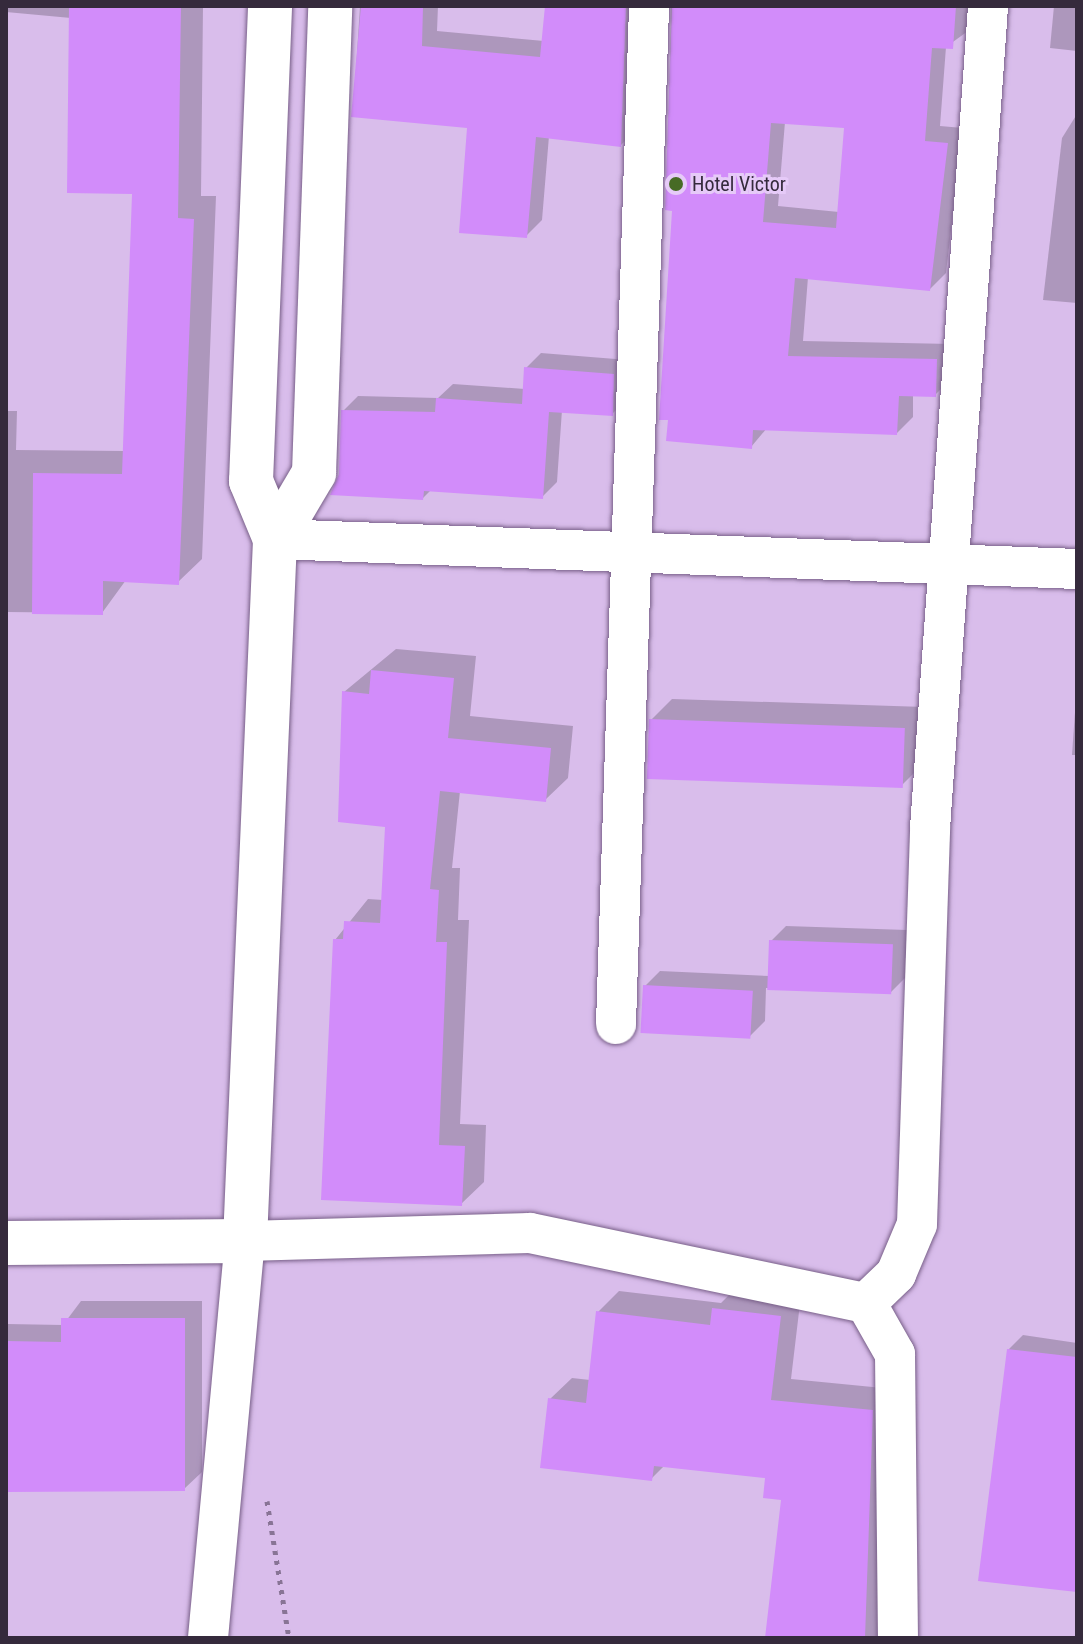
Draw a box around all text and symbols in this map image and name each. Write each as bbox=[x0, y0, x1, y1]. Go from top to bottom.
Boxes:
place label: Hotel Victor bbox=[692, 172, 786, 196]
marker: Hotel Victor bbox=[667, 175, 685, 193]

